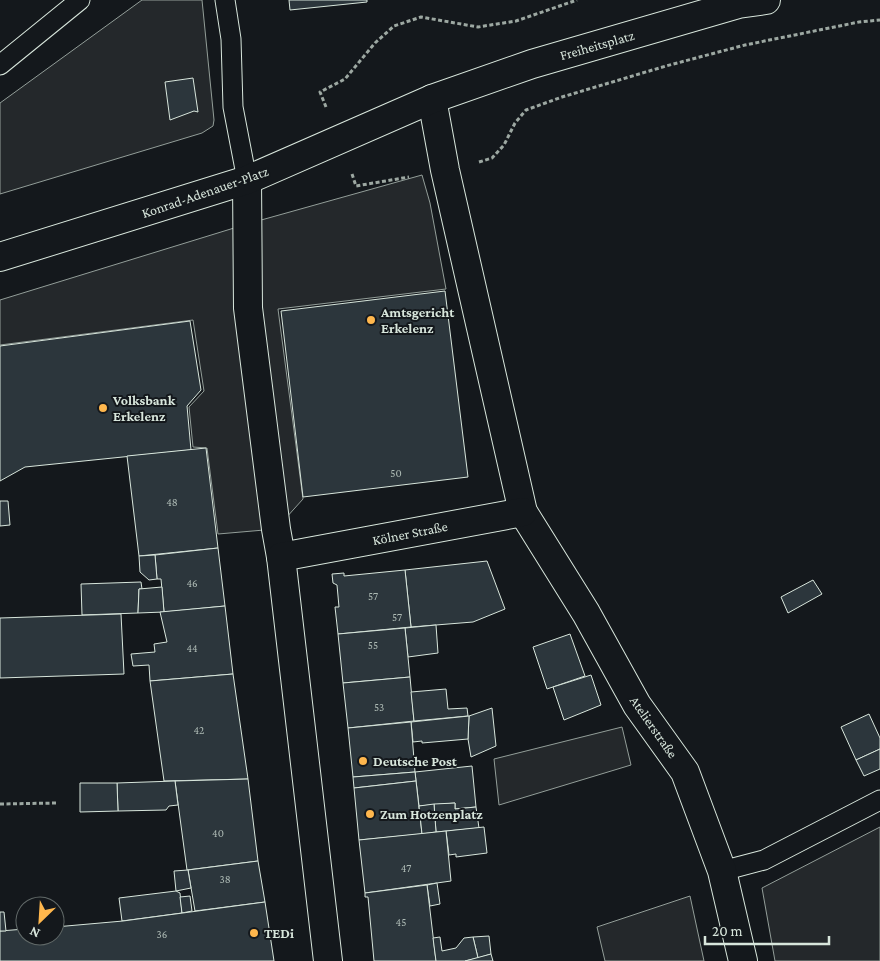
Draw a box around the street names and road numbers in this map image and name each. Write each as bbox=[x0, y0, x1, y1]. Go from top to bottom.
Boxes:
street label: Freiheitsplatz bbox=[558, 27, 636, 63]
street label: Konrad-Adenauer-Platz bbox=[140, 163, 270, 221]
street label: Kölner Straße bbox=[371, 518, 449, 548]
street label: Atelierstraße bbox=[627, 693, 681, 761]

